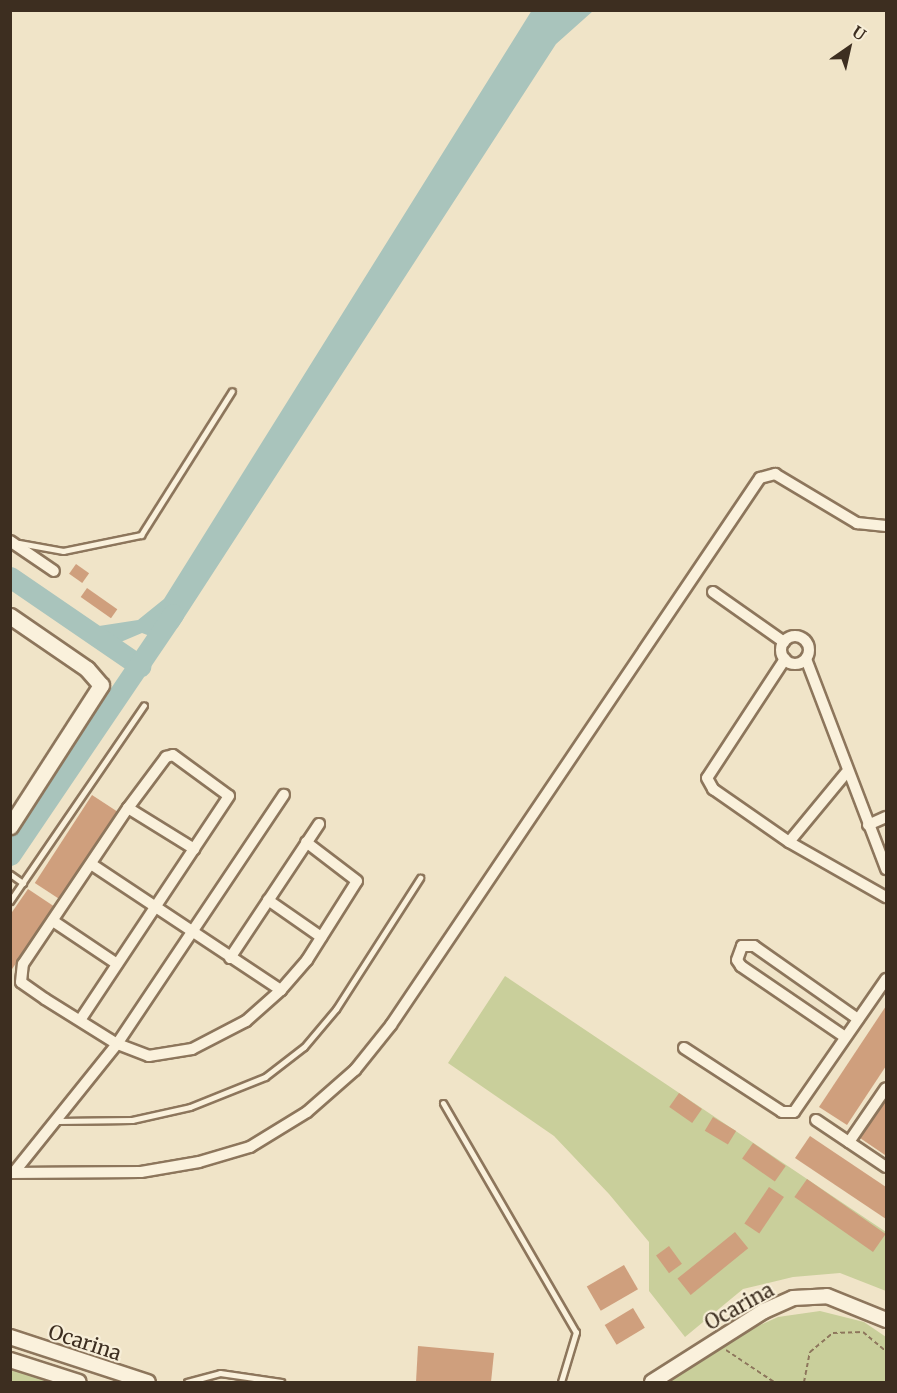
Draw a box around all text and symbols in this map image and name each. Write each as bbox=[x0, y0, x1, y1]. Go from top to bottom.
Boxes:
north arrow bbox=[819, 18, 879, 78]
text: U bbox=[849, 21, 870, 45]
street label: Ocarina bbox=[700, 1277, 778, 1335]
street label: Ocarina bbox=[46, 1319, 124, 1365]

